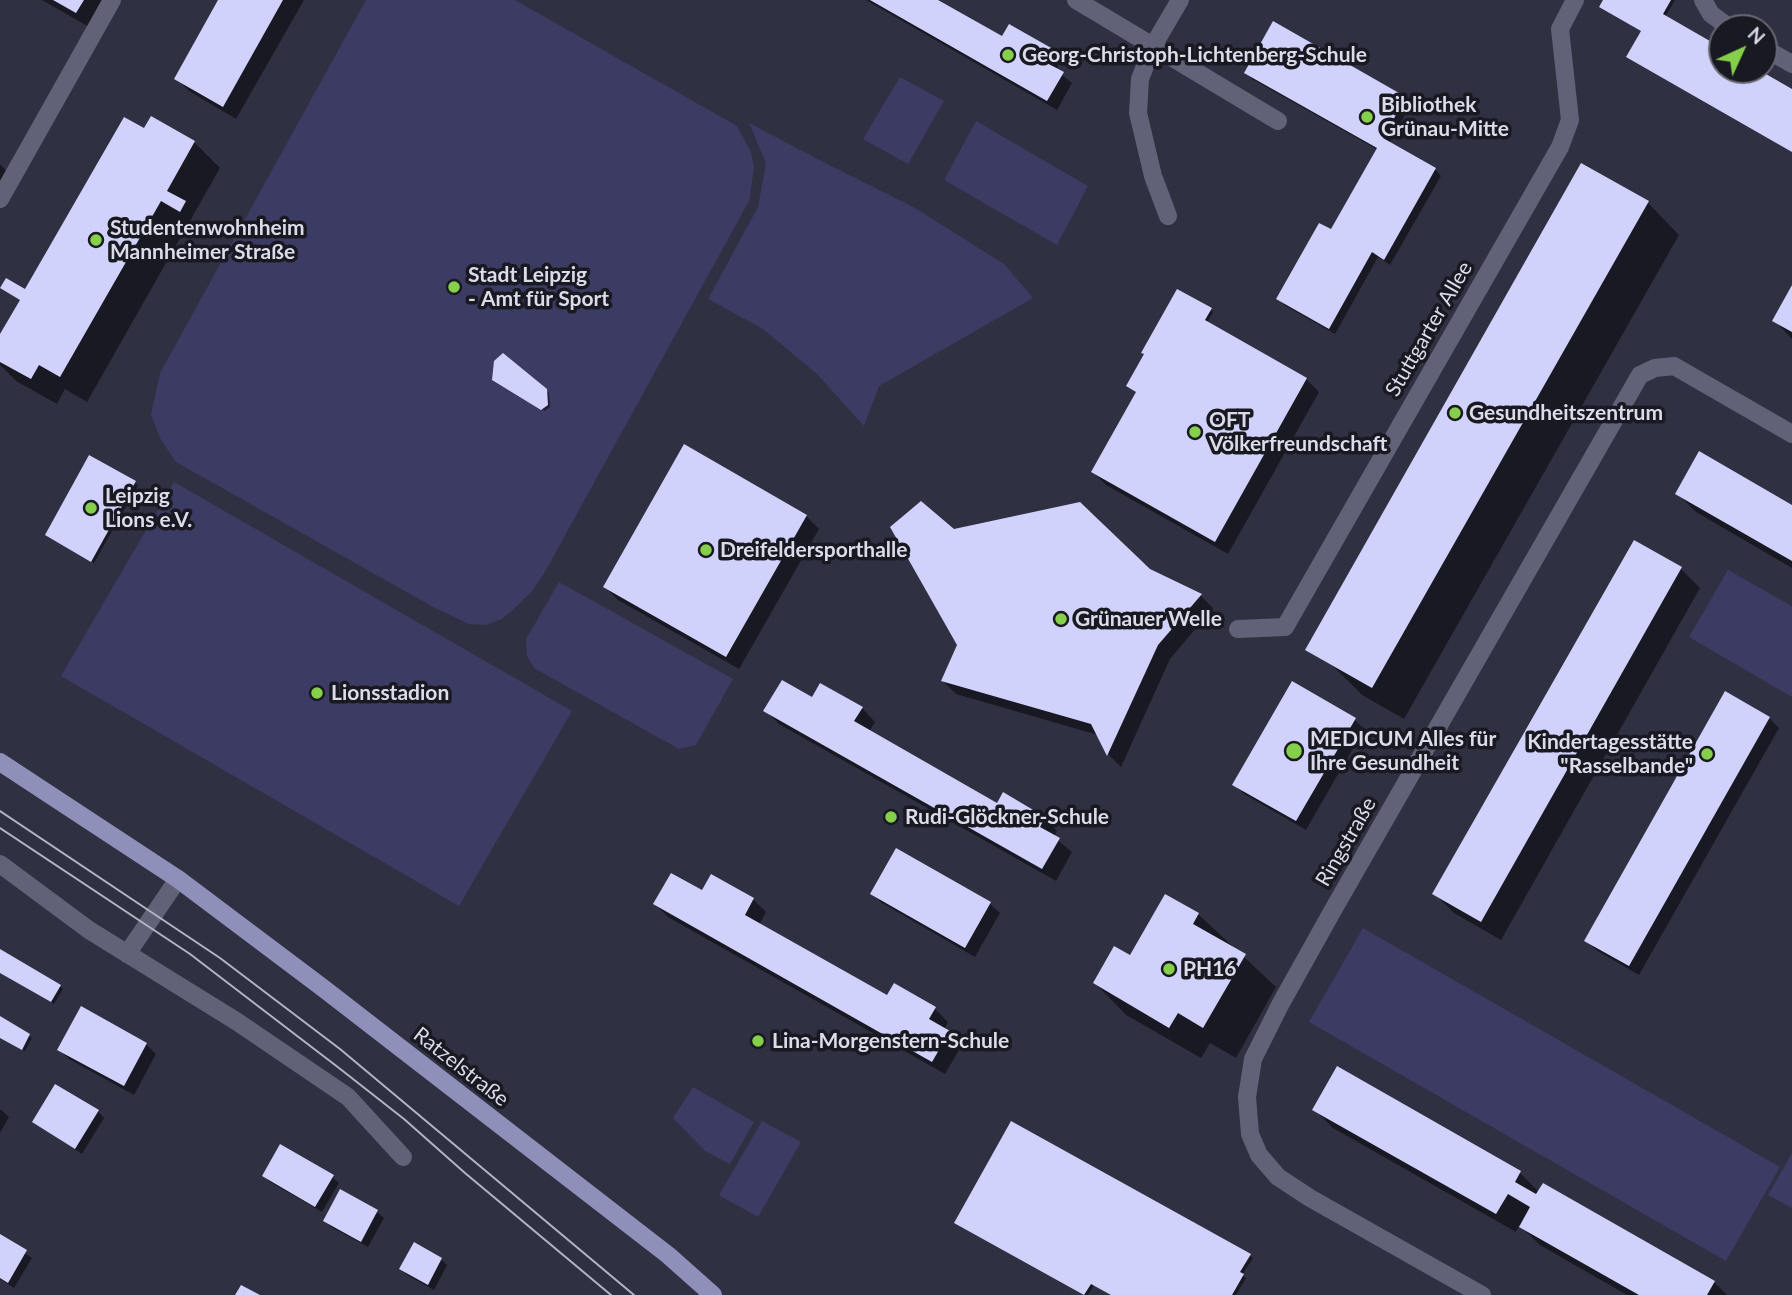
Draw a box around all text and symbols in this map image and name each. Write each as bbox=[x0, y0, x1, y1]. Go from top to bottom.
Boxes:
north arrow bbox=[1708, 14, 1778, 84]
text: N bbox=[1743, 22, 1770, 49]
place label: Georg-Christoph-Lichtenberg-Schule bbox=[1022, 42, 1367, 68]
marker: Georg-Christoph-Lichtenberg-Schule bbox=[1000, 47, 1016, 63]
place label: Bibliothek Grünau-Mitte bbox=[1381, 92, 1509, 142]
marker: Bibliothek Grünau-Mitte bbox=[1359, 109, 1375, 125]
place label: Studentenwohnheim Mannheimer Straße bbox=[110, 215, 305, 265]
marker: Studentenwohnheim Mannheimer Straße bbox=[88, 232, 104, 248]
street label: Stuttgarter Allee bbox=[1380, 257, 1478, 401]
place label: Stadt Leipzig - Amt für Sport bbox=[468, 262, 609, 312]
marker: Stadt Leipzig - Amt für Sport bbox=[446, 279, 462, 295]
place label: Gesundheitszentrum bbox=[1469, 400, 1663, 426]
marker: Gesundheitszentrum bbox=[1447, 405, 1463, 421]
place label: OFT Völkerfreundschaft bbox=[1209, 407, 1387, 457]
marker: OFT Völkerfreundschaft bbox=[1187, 424, 1203, 440]
place label: Leipzig Lions e.V. bbox=[105, 483, 192, 533]
marker: Leipzig Lions e.V. bbox=[83, 500, 99, 516]
place label: Dreifeldersporthalle bbox=[720, 537, 907, 563]
marker: Dreifeldersporthalle bbox=[698, 542, 714, 558]
place label: Grünauer Welle bbox=[1075, 606, 1222, 632]
marker: Grünauer Welle bbox=[1053, 611, 1069, 627]
place label: Lionsstadion bbox=[331, 680, 449, 706]
marker: Lionsstadion bbox=[309, 685, 325, 701]
place label: MEDICUM Alles für Ihre Gesundheit bbox=[1310, 726, 1496, 776]
place label: Kindertagesstätte "Rasselbande" bbox=[1527, 729, 1693, 779]
marker: MEDICUM Alles für Ihre Gesundheit bbox=[1284, 741, 1304, 761]
marker: Kindertagesstätte "Rasselbande" bbox=[1699, 746, 1715, 762]
street label: Ringstraße bbox=[1310, 793, 1382, 891]
place label: Rudi-Glöckner-Schule bbox=[905, 804, 1109, 830]
marker: Rudi-Glöckner-Schule bbox=[883, 809, 899, 825]
place label: PH16 bbox=[1183, 956, 1237, 982]
marker: PH16 bbox=[1161, 961, 1177, 977]
street label: Ratzelstraße bbox=[408, 1022, 514, 1112]
place label: Lina-Morgenstern-Schule bbox=[772, 1028, 1009, 1054]
marker: Lina-Morgenstern-Schule bbox=[750, 1033, 766, 1049]

